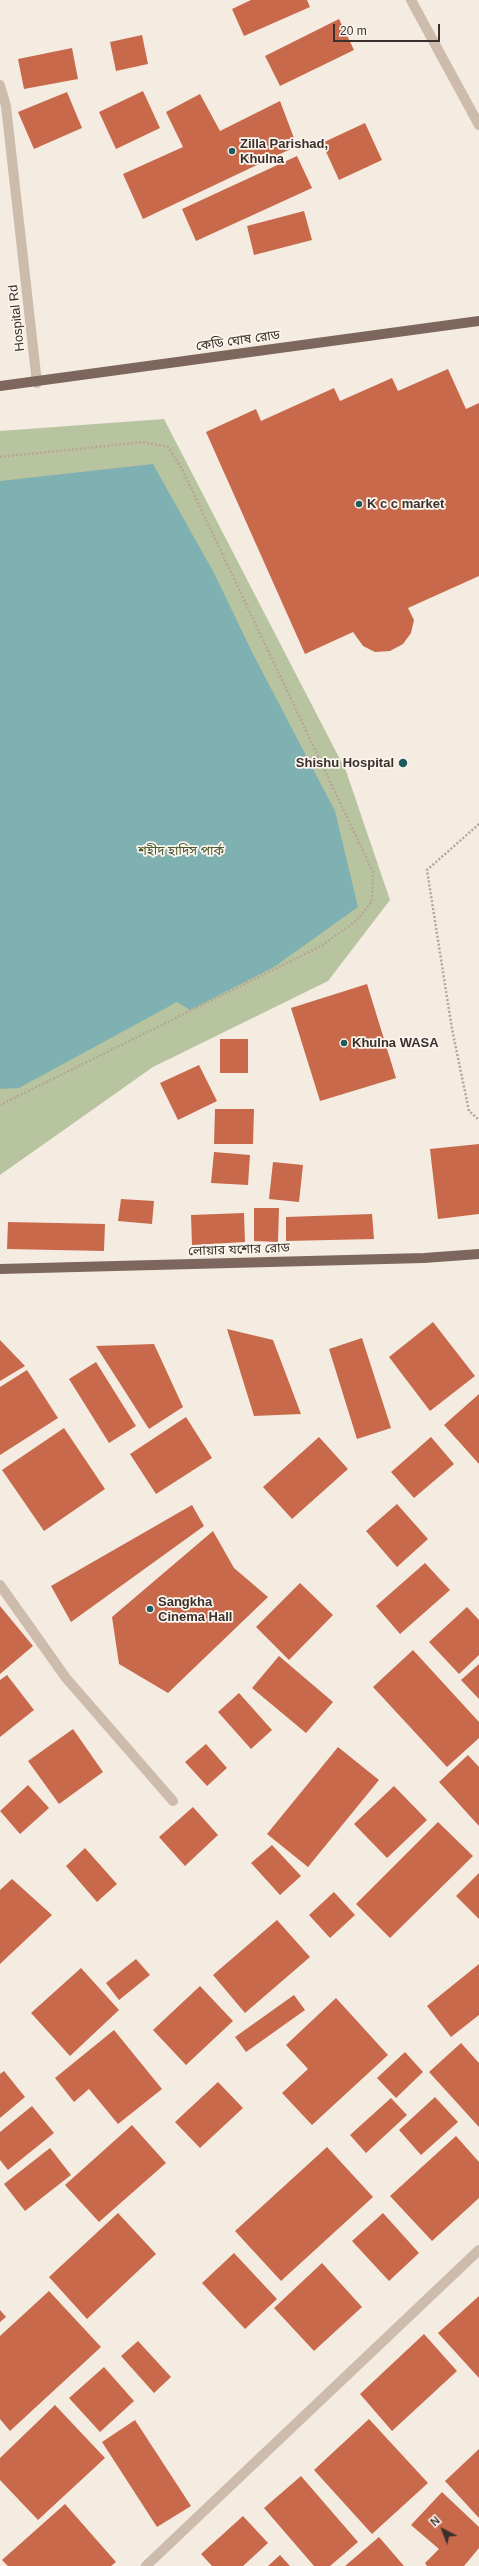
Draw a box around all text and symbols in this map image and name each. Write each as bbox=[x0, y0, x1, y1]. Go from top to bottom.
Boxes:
scale bar bbox=[335, 16, 442, 42]
text: 20 m bbox=[340, 24, 367, 38]
place label: Zilla Parishad, Khulna bbox=[240, 136, 328, 167]
marker: Zilla Parishad, Khulna bbox=[227, 146, 237, 156]
street label: Hospital Rd bbox=[6, 284, 28, 352]
street label: কেডি ঘোষ রোড bbox=[195, 327, 281, 355]
place label: K c c market bbox=[367, 496, 444, 512]
marker: K c c market bbox=[354, 499, 364, 509]
place label: Shishu Hospital bbox=[296, 755, 394, 771]
marker: Shishu Hospital bbox=[397, 757, 409, 769]
park label: শহীদ হাদিস পার্ক bbox=[138, 843, 224, 859]
place label: Khulna WASA bbox=[352, 1035, 439, 1051]
marker: Khulna WASA bbox=[339, 1038, 349, 1048]
street label: লোয়ার যশোর রোড bbox=[188, 1240, 290, 1260]
place label: Sangkha Cinema Hall bbox=[158, 1594, 232, 1625]
marker: Sangkha Cinema Hall bbox=[145, 1604, 155, 1614]
north arrow bbox=[423, 2510, 463, 2550]
text: N bbox=[428, 2514, 442, 2528]

